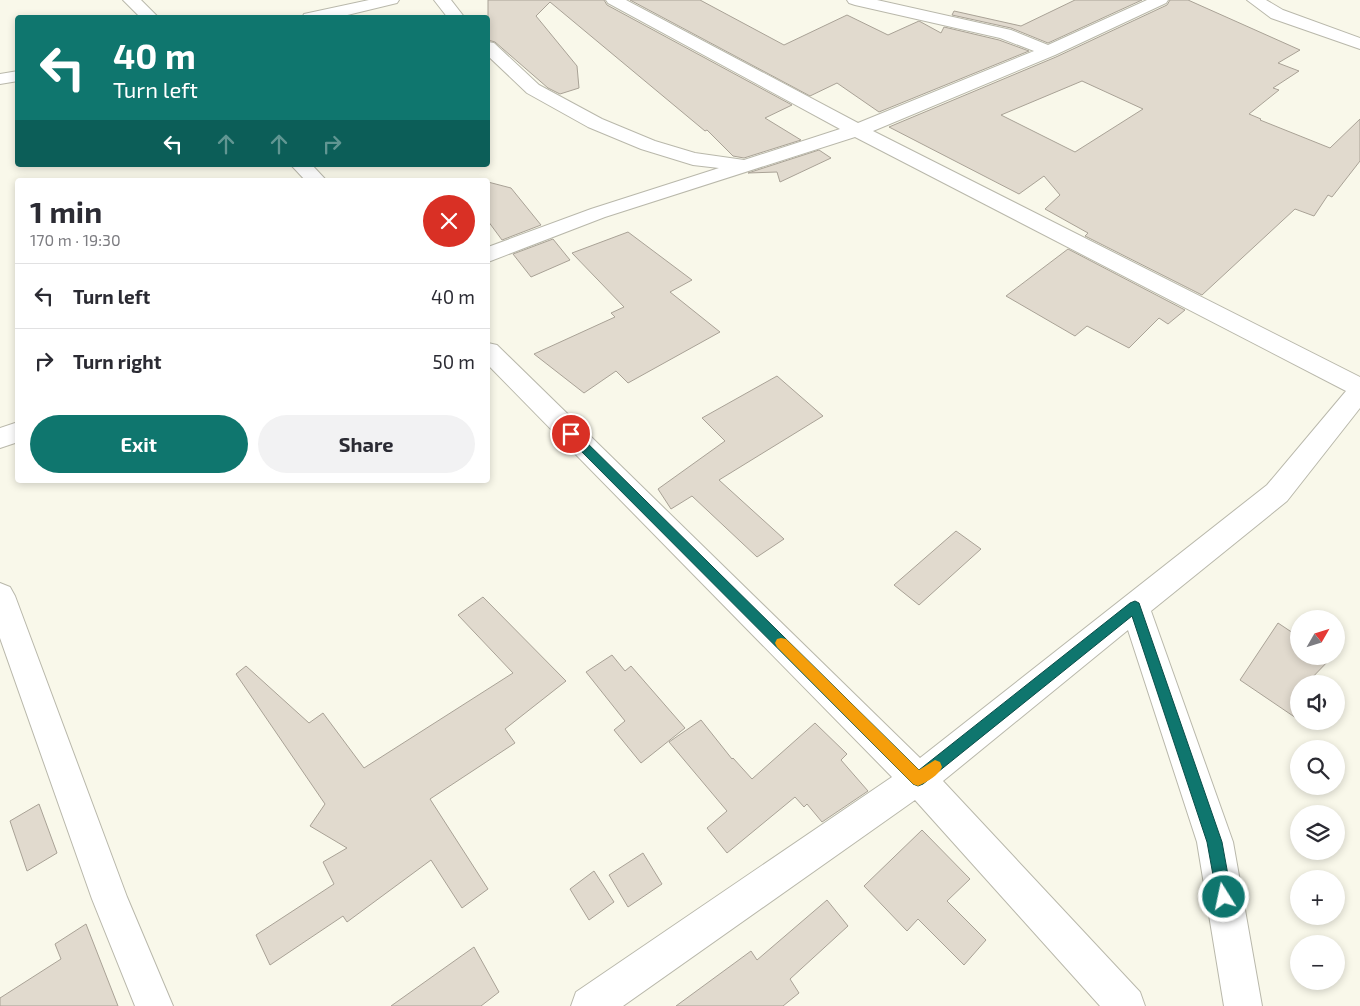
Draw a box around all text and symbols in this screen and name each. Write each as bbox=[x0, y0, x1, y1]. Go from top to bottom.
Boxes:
text: 40 m bbox=[113, 34, 196, 76]
icon: left bbox=[30, 35, 95, 100]
text: Turn left bbox=[113, 76, 198, 102]
icon: left bbox=[159, 130, 187, 158]
icon: ahead bbox=[212, 130, 240, 158]
icon: ahead bbox=[265, 130, 293, 158]
icon: right bbox=[318, 130, 346, 158]
text: 1 min bbox=[30, 193, 102, 229]
button: close bbox=[423, 195, 475, 247]
text: 170 m · 19:30 bbox=[30, 230, 121, 249]
icon: left bbox=[30, 282, 58, 310]
text: Turn left bbox=[73, 285, 150, 308]
text: 40 m bbox=[431, 285, 475, 308]
icon: right bbox=[30, 347, 58, 375]
text: Turn right bbox=[73, 350, 161, 373]
text: 50 m bbox=[432, 350, 475, 373]
pin bbox=[550, 413, 592, 455]
button: Exit bbox=[30, 415, 248, 473]
button: Share bbox=[258, 415, 475, 473]
icon: arrive bbox=[557, 420, 585, 448]
north arrow bbox=[1290, 610, 1345, 665]
map controls bbox=[1290, 610, 1345, 990]
button: sound bbox=[1290, 675, 1345, 730]
button: search bbox=[1290, 740, 1345, 795]
button: layers bbox=[1290, 805, 1345, 860]
position arrow bbox=[1197, 870, 1249, 922]
button: + bbox=[1290, 870, 1345, 925]
button: − bbox=[1290, 935, 1345, 990]

